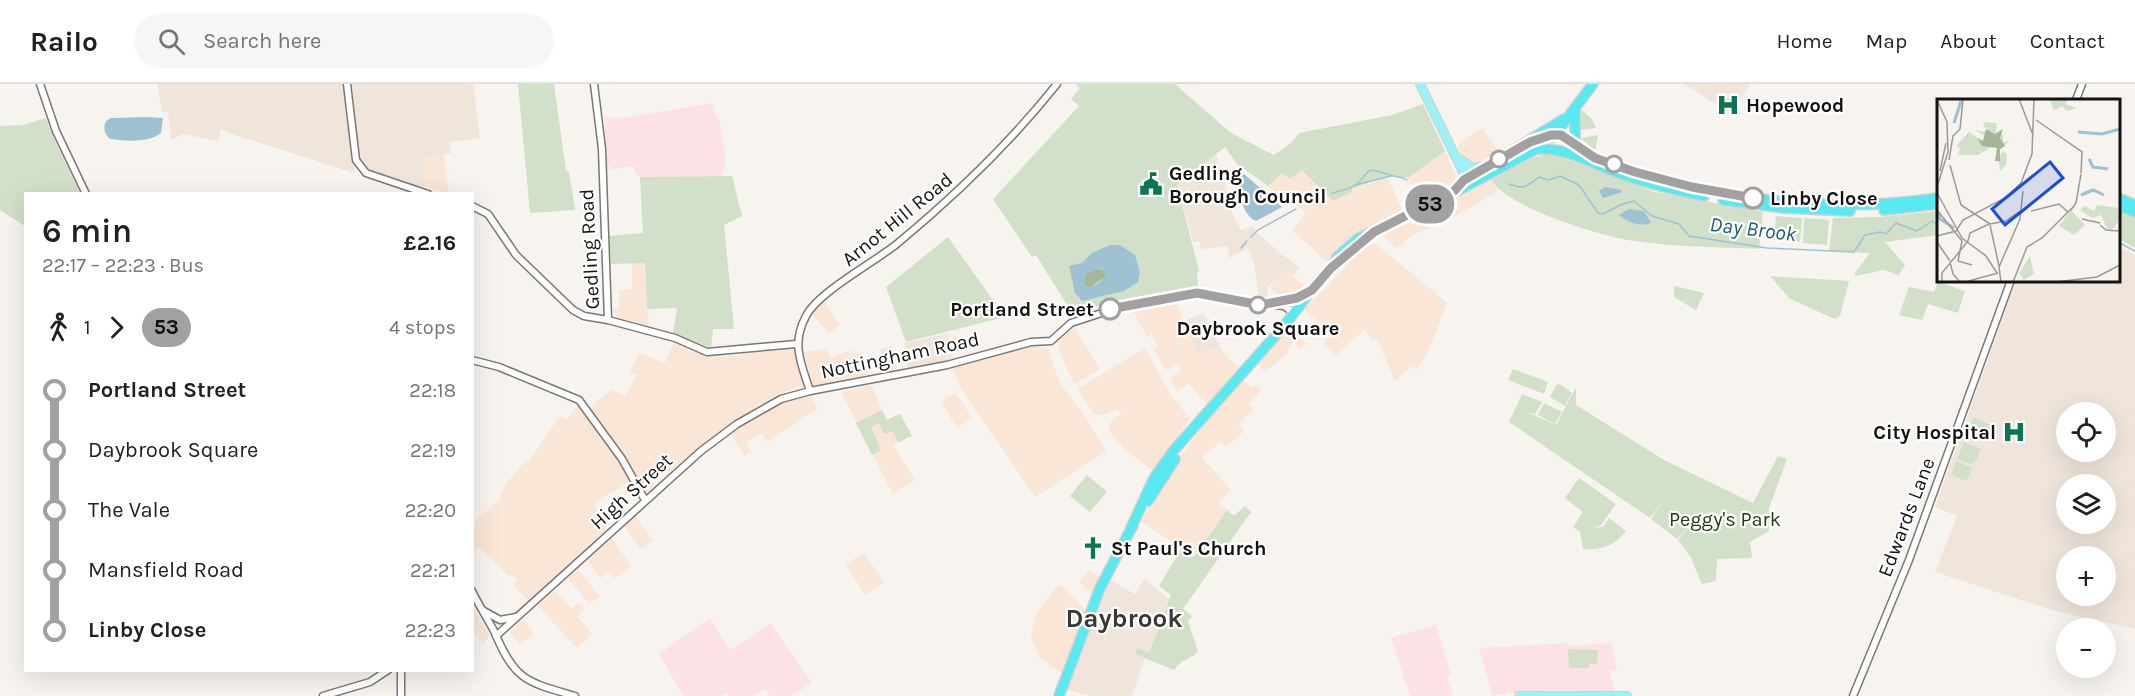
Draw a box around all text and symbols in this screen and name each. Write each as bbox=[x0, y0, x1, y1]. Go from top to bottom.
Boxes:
search box bbox=[134, 14, 554, 68]
text: Railo bbox=[30, 25, 98, 58]
icon: search bbox=[155, 25, 188, 58]
text: Search here bbox=[203, 28, 321, 54]
text: Home bbox=[1777, 29, 1833, 53]
text: Map bbox=[1866, 29, 1907, 53]
text: About bbox=[1940, 29, 1997, 53]
text: Contact bbox=[2030, 29, 2105, 53]
hospital icon: Hopewood bbox=[1715, 92, 1741, 118]
place label: Hopewood bbox=[1746, 94, 1844, 117]
inset map bbox=[1937, 99, 2120, 282]
unlabelled marker bbox=[1490, 150, 1508, 168]
unlabelled marker bbox=[1605, 155, 1623, 173]
place label: Gedling Borough Council bbox=[1169, 162, 1326, 208]
street label: Arnot Hill Road bbox=[837, 168, 957, 271]
public building icon: Gedling Borough Council bbox=[1138, 171, 1164, 197]
line badge: 53 bbox=[1403, 184, 1457, 224]
marker: Linby Close bbox=[1742, 187, 1764, 209]
place label: Linby Close bbox=[1770, 187, 1878, 210]
street label: Gedling Road bbox=[575, 188, 604, 310]
text: 53 bbox=[1417, 192, 1443, 216]
text: 6 min bbox=[42, 212, 132, 250]
water label: Day Brook bbox=[1708, 212, 1798, 246]
text: £2.16 bbox=[404, 230, 456, 256]
text: 22:17 – 22:23 · Bus bbox=[42, 254, 204, 277]
marker: Daybrook Square bbox=[1249, 296, 1267, 314]
place label: Portland Street bbox=[950, 298, 1094, 321]
marker: Portland Street bbox=[1099, 298, 1121, 320]
icon: walk bbox=[42, 311, 75, 344]
icon: forward bbox=[100, 311, 133, 344]
text: 53 bbox=[154, 315, 179, 339]
text: 1 bbox=[84, 316, 91, 339]
text: 4 stops bbox=[389, 316, 456, 339]
place label: Daybrook Square bbox=[1177, 317, 1339, 340]
street label: Nottingham Road bbox=[819, 327, 982, 384]
text: Portland Street bbox=[88, 377, 246, 403]
text: 22:18 bbox=[409, 379, 456, 402]
map controls bbox=[2056, 402, 2116, 678]
button: locate bbox=[2056, 402, 2116, 462]
hospital icon: City Hospital bbox=[2001, 419, 2027, 445]
place label: City Hospital bbox=[1873, 421, 1996, 444]
text: Daybrook Square bbox=[88, 437, 258, 463]
text: 22:19 bbox=[410, 439, 456, 462]
street label: High Street bbox=[586, 448, 677, 534]
street label: Edwards Lane bbox=[1873, 454, 1940, 580]
button: layers bbox=[2056, 474, 2116, 534]
text: The Vale bbox=[88, 497, 170, 523]
text: 22:20 bbox=[405, 499, 456, 522]
park label: Peggy's Park bbox=[1669, 508, 1781, 531]
church icon: St Paul's Church bbox=[1080, 535, 1106, 561]
place label: St Paul's Church bbox=[1111, 537, 1266, 560]
button: + bbox=[2056, 546, 2116, 606]
text: Mansfield Road bbox=[88, 557, 244, 583]
text: 22:21 bbox=[410, 559, 456, 582]
district label: Daybrook bbox=[1065, 603, 1183, 634]
text: Linby Close bbox=[88, 617, 206, 643]
button: − bbox=[2056, 618, 2116, 678]
text: 22:23 bbox=[405, 619, 456, 642]

